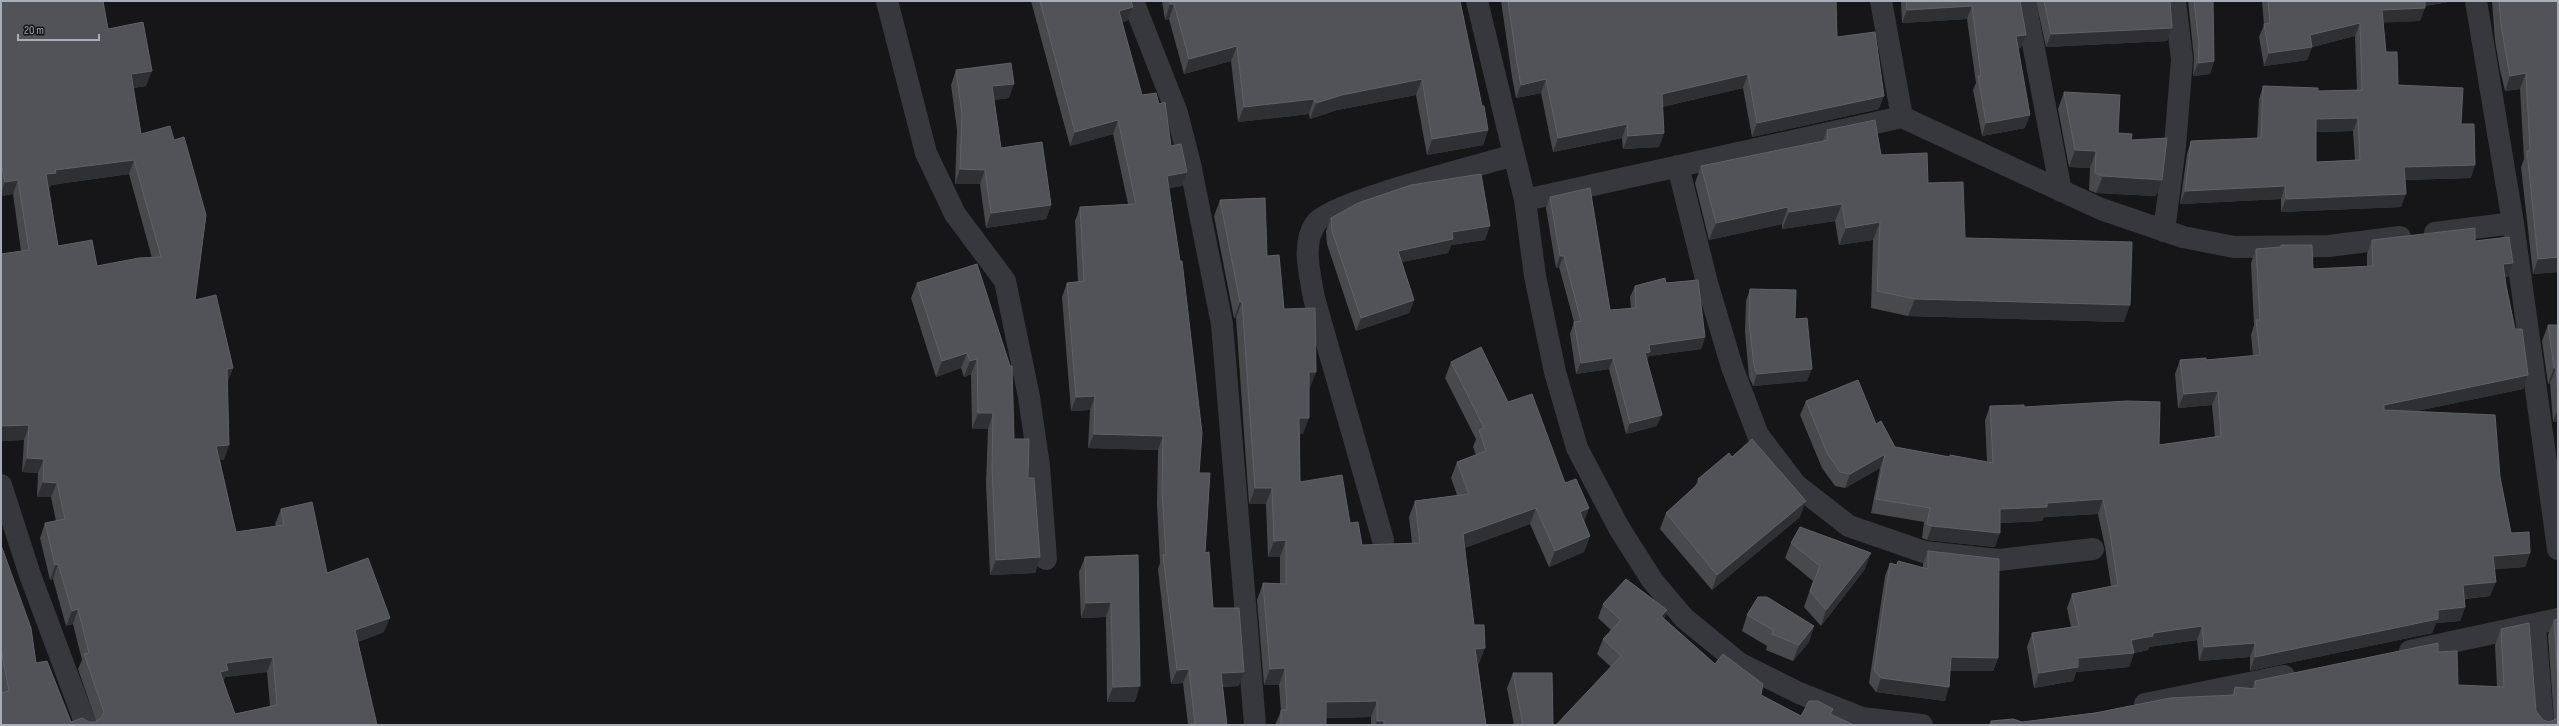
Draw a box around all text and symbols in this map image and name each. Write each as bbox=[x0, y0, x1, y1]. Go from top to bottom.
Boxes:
scale bar bbox=[18, 16, 99, 42]
text: 20 m bbox=[24, 23, 44, 38]

